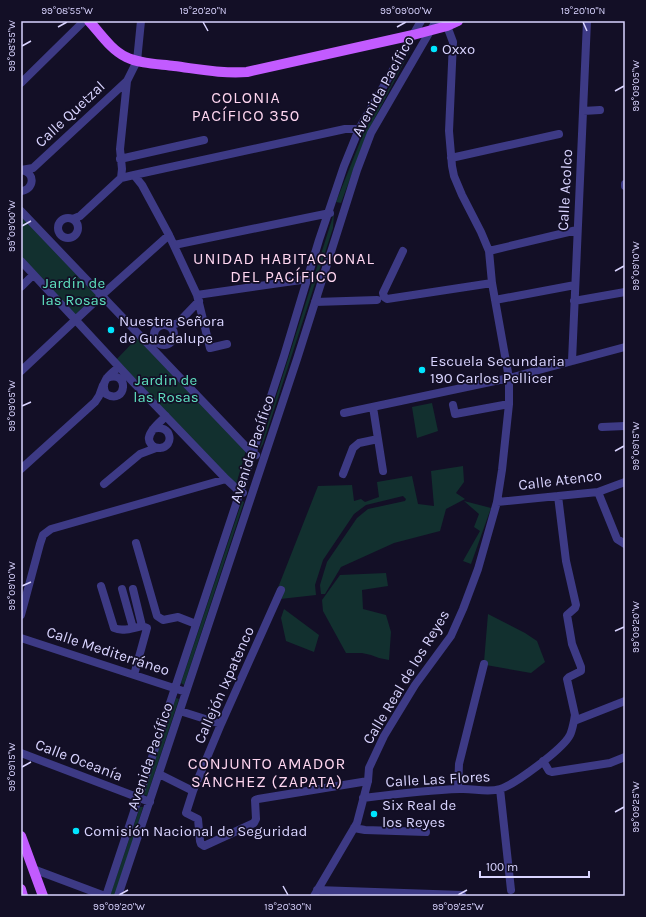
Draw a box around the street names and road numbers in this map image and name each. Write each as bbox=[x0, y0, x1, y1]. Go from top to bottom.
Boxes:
street label: Avenida Pacífico bbox=[348, 33, 418, 139]
street label: Calle Quetzal bbox=[31, 77, 109, 151]
street label: Calle Acolco bbox=[554, 149, 576, 231]
street label: Avenida Pacífico bbox=[226, 393, 278, 505]
street label: Calle Atenco bbox=[517, 466, 603, 494]
street label: Calle Real de los Reyes bbox=[359, 607, 453, 747]
street label: Calle Mediterráneo bbox=[44, 623, 172, 679]
street label: Callejón Ixpatenco bbox=[190, 624, 258, 746]
street label: Avenida Pacífico bbox=[123, 700, 177, 812]
street label: Calle Oceanía bbox=[33, 735, 125, 785]
street label: Calle Las Flores bbox=[385, 767, 491, 791]

